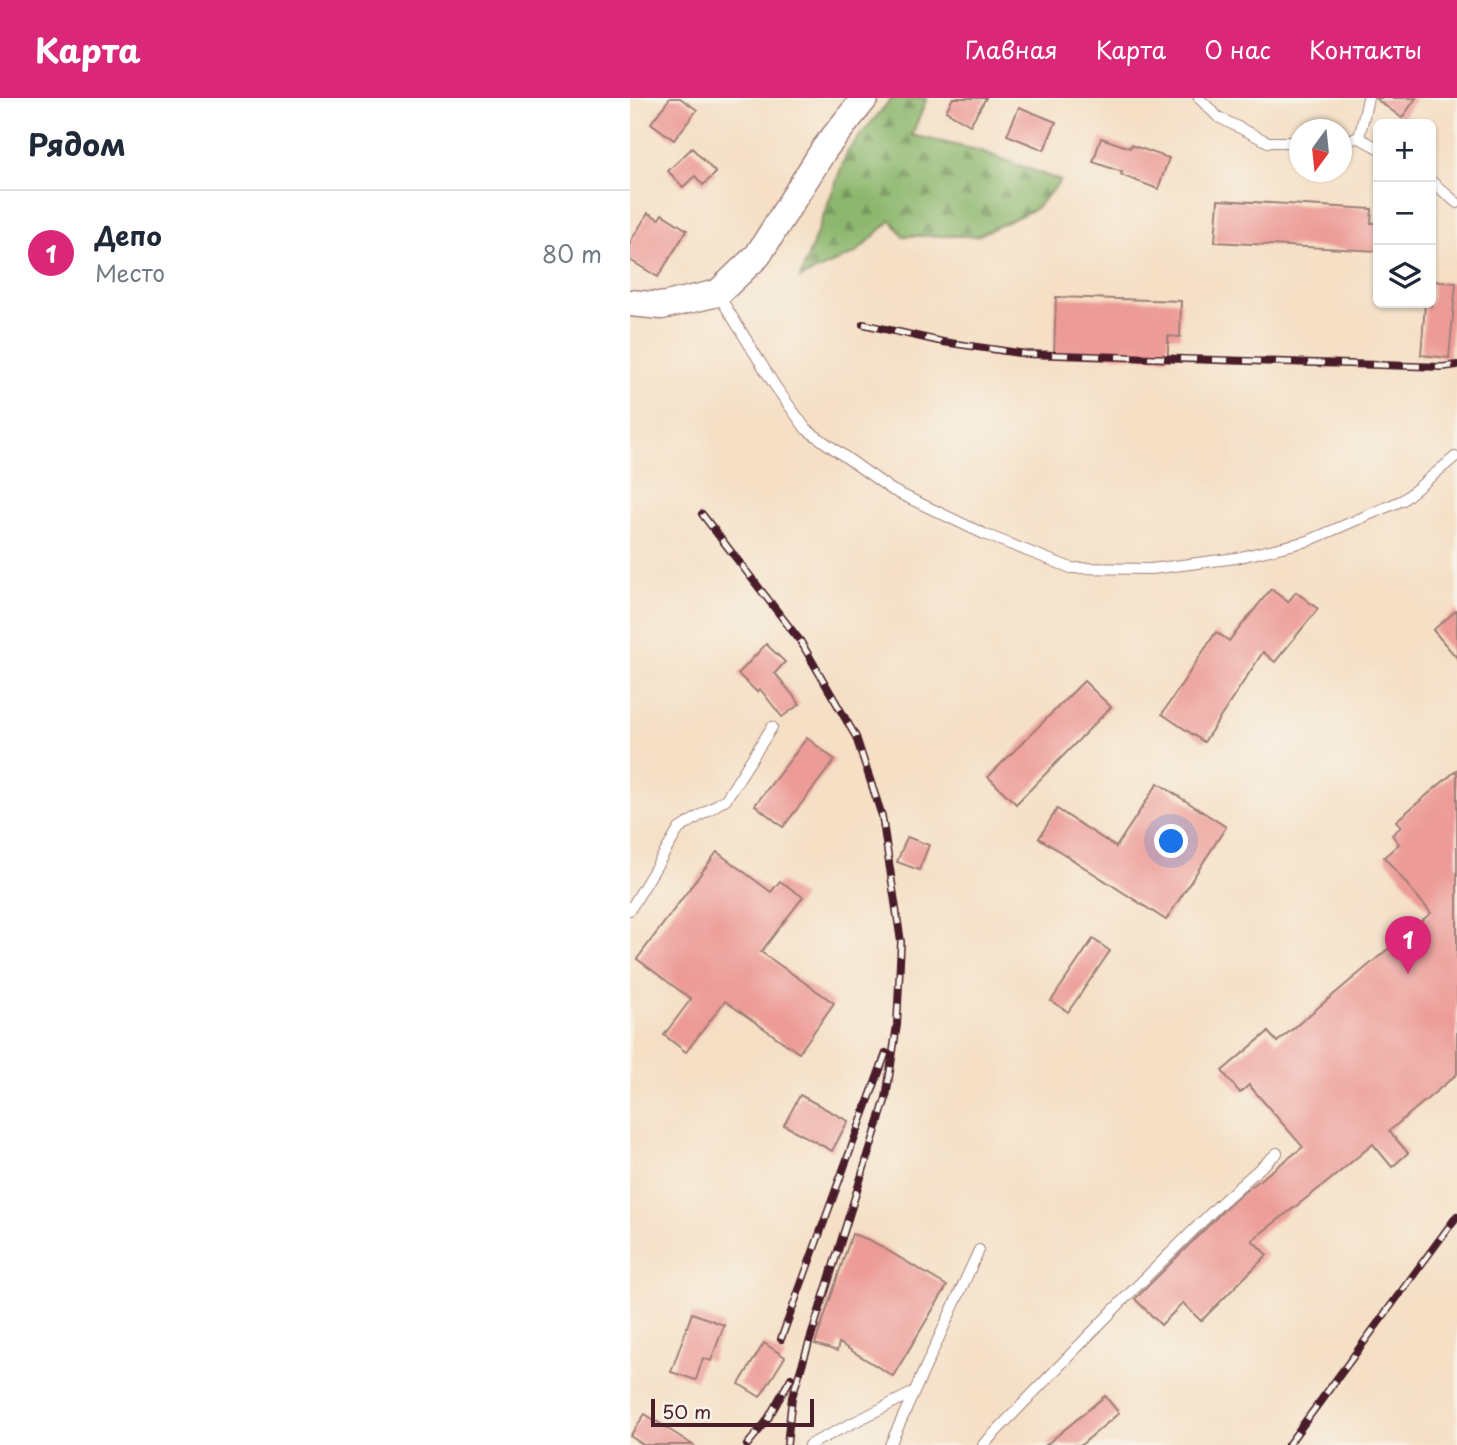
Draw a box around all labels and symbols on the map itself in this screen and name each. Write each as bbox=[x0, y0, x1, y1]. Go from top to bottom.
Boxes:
north arrow bbox=[1289, 119, 1352, 182]
your location bbox=[1154, 824, 1188, 858]
pin: 1 bbox=[1385, 916, 1431, 974]
scale bar bbox=[651, 1396, 814, 1428]

